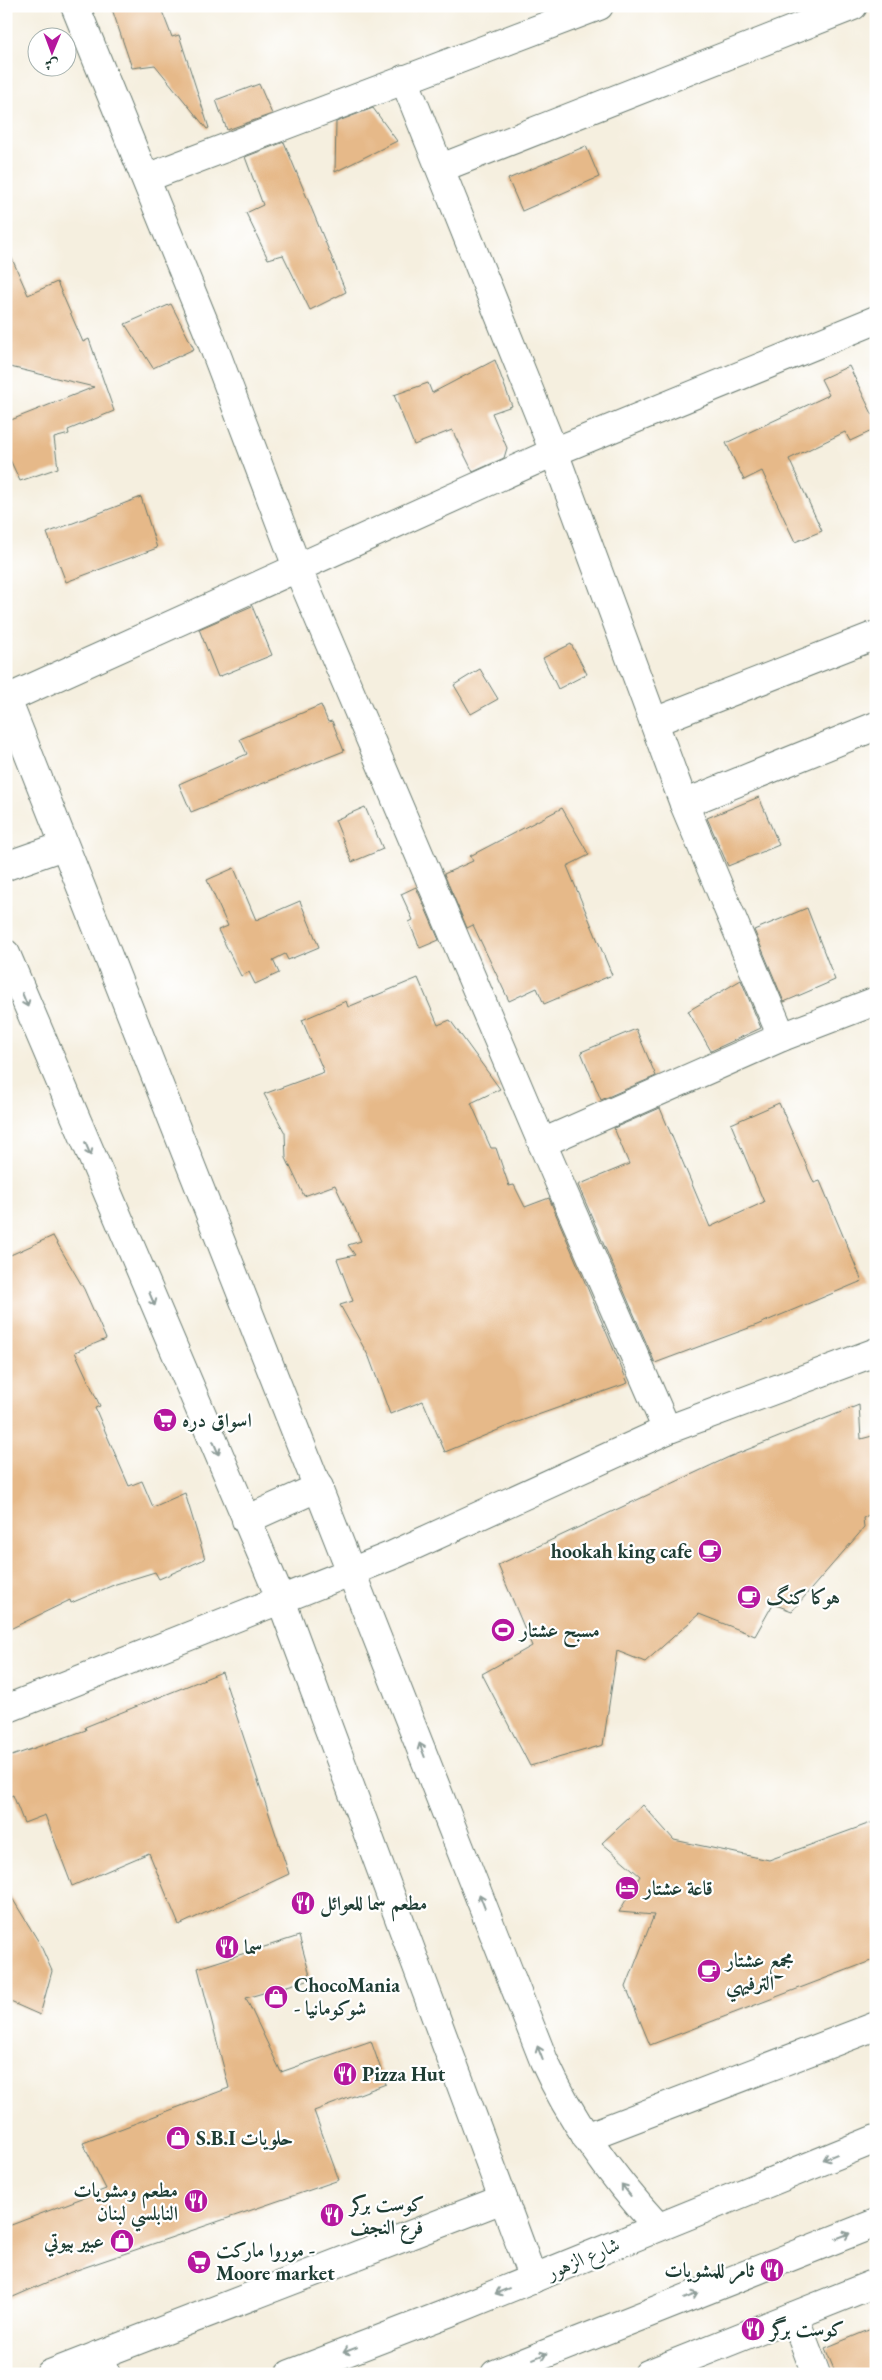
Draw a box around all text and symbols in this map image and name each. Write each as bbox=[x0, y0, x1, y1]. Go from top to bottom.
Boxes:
north arrow bbox=[28, 28, 78, 78]
text: ش bbox=[45, 56, 59, 74]
one-way arrow bbox=[21, 991, 30, 1007]
one-way arrow bbox=[84, 1141, 93, 1156]
one-way arrow bbox=[147, 1291, 157, 1306]
supermarket icon: اسواق دره bbox=[152, 1407, 178, 1433]
place label: اسواق دره bbox=[182, 1407, 252, 1433]
one-way arrow bbox=[211, 1440, 221, 1455]
place label: hookah king cafe bbox=[551, 1538, 692, 1564]
cafe icon: hookah king cafe bbox=[697, 1538, 723, 1564]
cafe icon: هوكا كنگ bbox=[736, 1584, 762, 1610]
place label: هوكا كنگ bbox=[766, 1584, 840, 1610]
sports icon: مسبح عشتار bbox=[490, 1617, 516, 1643]
place label: مسبح عشتار bbox=[518, 1617, 600, 1648]
one-way arrow bbox=[417, 1743, 427, 1758]
hotel icon: قاعة عشتار bbox=[614, 1875, 640, 1901]
place label: قاعة عشتار bbox=[642, 1875, 713, 1901]
restaurant icon: مطعم سما للعوائل bbox=[290, 1890, 316, 1916]
place label: مطعم سما للعوائل bbox=[320, 1890, 427, 1922]
one-way arrow bbox=[476, 1894, 486, 1909]
restaurant icon: سما bbox=[214, 1934, 240, 1960]
place label: سما bbox=[244, 1934, 263, 1960]
place label: مجمع عشتار الترفيهي bbox=[724, 1947, 794, 2003]
cafe icon: مجمع عشتار الترفيهي bbox=[696, 1958, 722, 1984]
place label: ChocoMania - شوكومانيا bbox=[294, 1972, 400, 2021]
shop icon: ChocoMania - شوكومانيا bbox=[263, 1984, 289, 2010]
one-way arrow bbox=[535, 2045, 544, 2060]
restaurant icon: Pizza Hut bbox=[332, 2061, 358, 2087]
place label: Pizza Hut bbox=[362, 2061, 446, 2087]
shop icon: S.B.I حلويات bbox=[165, 2125, 191, 2151]
place label: S.B.I حلويات bbox=[196, 2125, 293, 2151]
one-way arrow bbox=[823, 2154, 838, 2163]
place label: مطعم ومشويات النابلسي لبنان bbox=[73, 2177, 178, 2232]
one-way arrow bbox=[620, 2184, 631, 2197]
restaurant icon: مطعم ومشويات النابلسي لبنان bbox=[183, 2188, 209, 2214]
place label: كوست بركر فرع النجف bbox=[348, 2191, 424, 2244]
restaurant icon: كوست بركر فرع النجف bbox=[319, 2202, 345, 2228]
place label: عبير بيوتي bbox=[43, 2228, 104, 2257]
shop icon: عبير بيوتي bbox=[109, 2228, 135, 2254]
street label: شارع الزهور bbox=[541, 2231, 626, 2290]
one-way arrow bbox=[834, 2231, 850, 2240]
place label: موروا ماركت - Moore market bbox=[216, 2237, 335, 2286]
supermarket icon: موروا ماركت - Moore market bbox=[186, 2249, 212, 2275]
place label: ثامر للمشويات bbox=[664, 2257, 755, 2285]
restaurant icon: ثامر للمشويات bbox=[759, 2257, 785, 2283]
one-way arrow bbox=[494, 2287, 510, 2296]
one-way arrow bbox=[683, 2291, 699, 2300]
restaurant icon: كوست برگر bbox=[740, 2316, 766, 2342]
place label: كوست برگر bbox=[768, 2316, 844, 2342]
one-way arrow bbox=[343, 2346, 358, 2355]
one-way arrow bbox=[532, 2351, 548, 2360]

